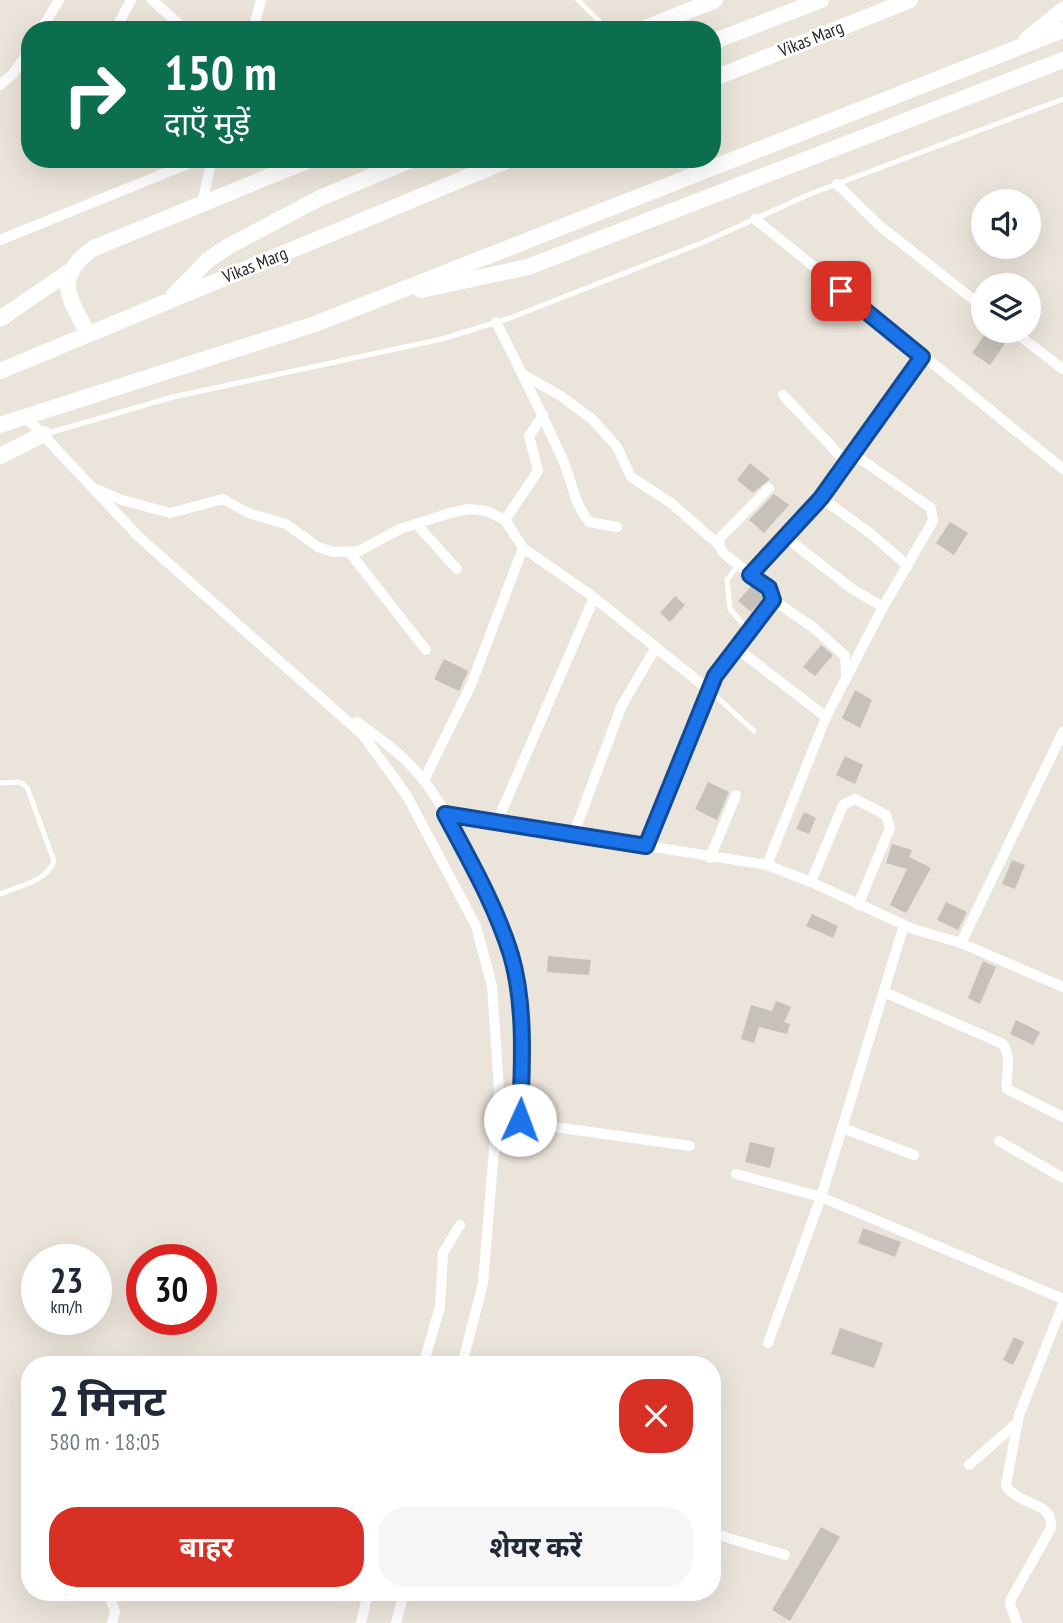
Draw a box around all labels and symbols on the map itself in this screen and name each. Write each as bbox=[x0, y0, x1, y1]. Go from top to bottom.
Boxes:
street label: Vikas Marg bbox=[774, 15, 847, 62]
street label: Vikas Marg bbox=[218, 241, 291, 288]
pin bbox=[811, 261, 871, 321]
position arrow bbox=[483, 1083, 557, 1157]
speed limit sign: 30 bbox=[126, 1244, 217, 1335]

